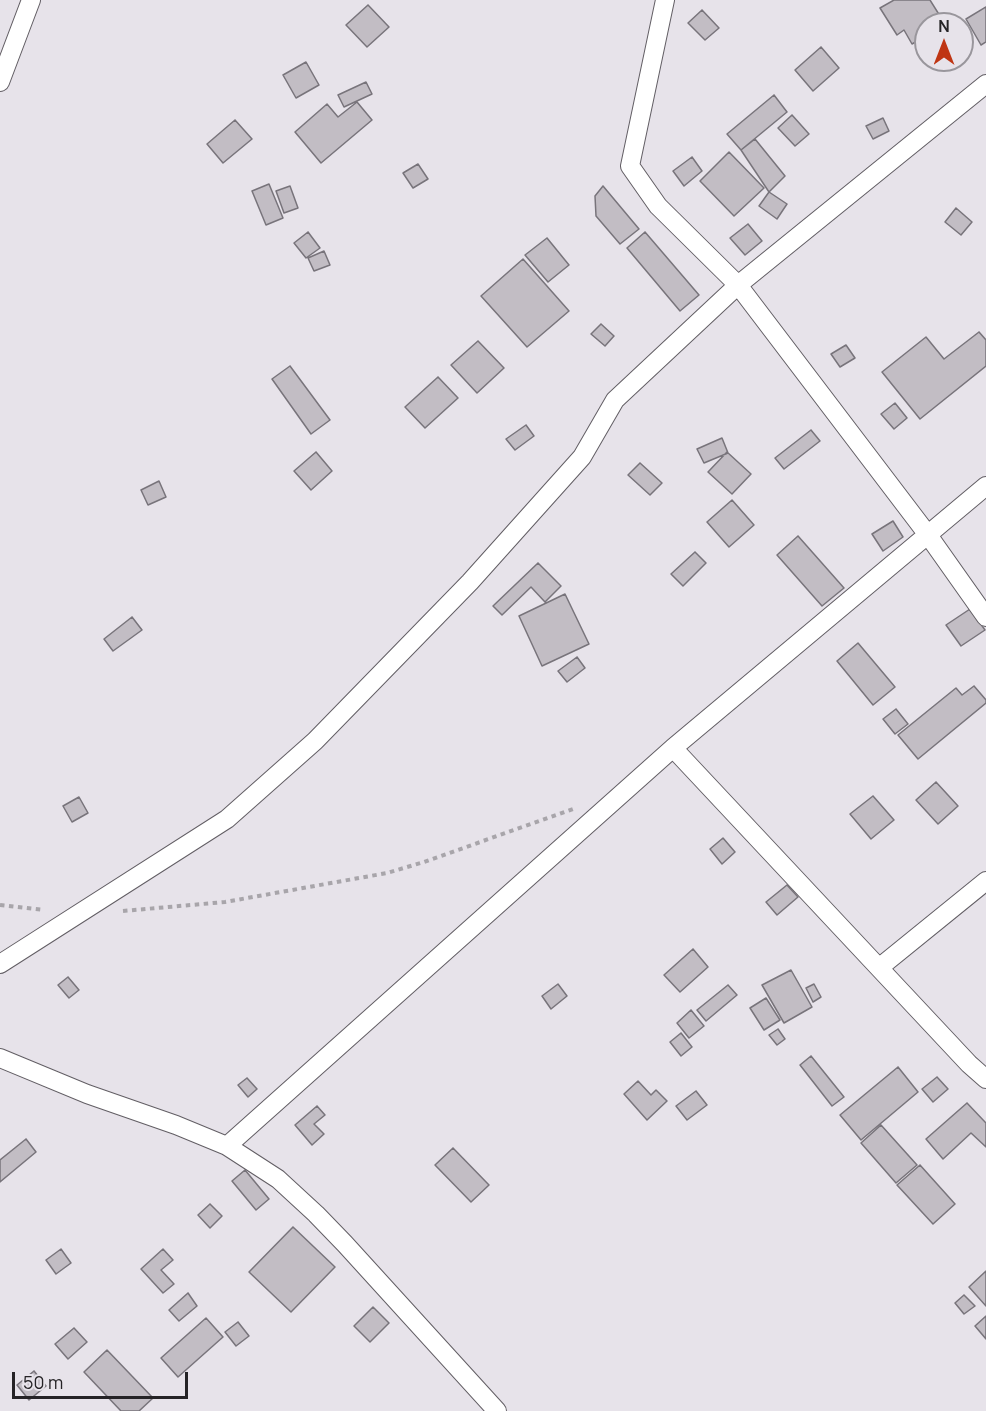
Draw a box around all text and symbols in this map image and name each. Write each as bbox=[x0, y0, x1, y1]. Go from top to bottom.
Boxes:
north arrow bbox=[914, 12, 974, 72]
text: N bbox=[938, 15, 950, 37]
scale bar bbox=[15, 1360, 190, 1398]
text: 50 m bbox=[23, 1370, 63, 1394]

